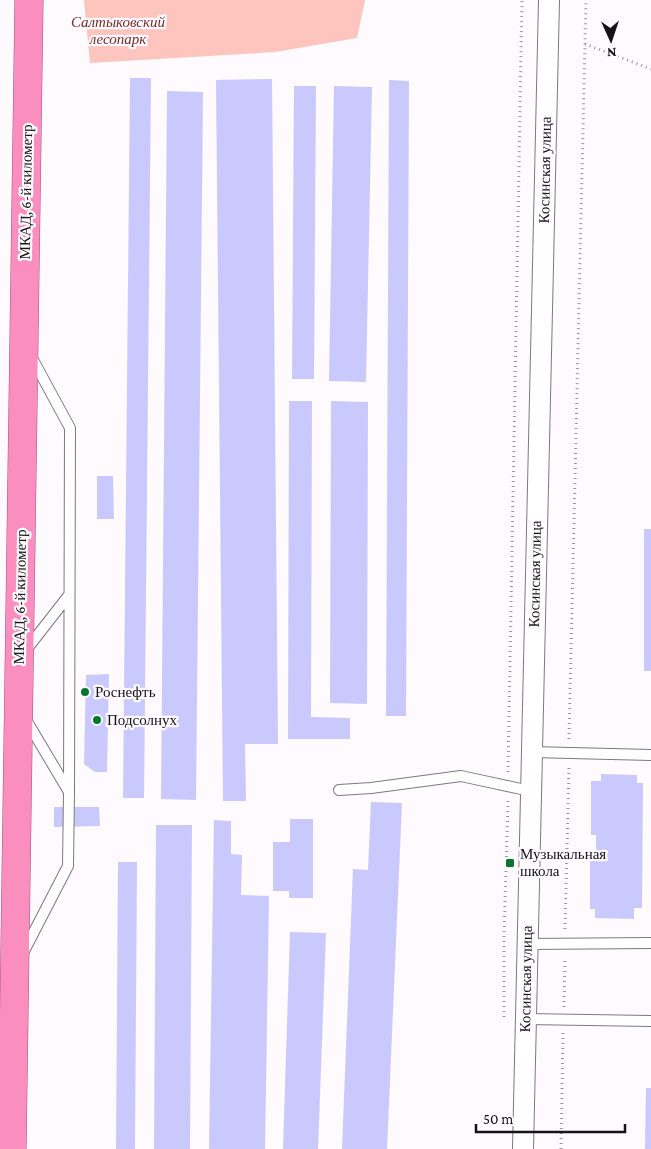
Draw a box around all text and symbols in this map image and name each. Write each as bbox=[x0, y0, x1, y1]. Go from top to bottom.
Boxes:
park label: Салтыковский лесопарк bbox=[71, 14, 166, 47]
north arrow bbox=[586, 15, 636, 65]
text: N bbox=[606, 45, 617, 61]
street label: Косинская улица bbox=[536, 116, 554, 224]
street label: МКАД, 6-й километр bbox=[17, 124, 35, 260]
street label: Косинская улица bbox=[526, 520, 544, 628]
street label: МКАД, 6-й километр bbox=[11, 529, 29, 665]
place label: Роснефть bbox=[95, 684, 156, 700]
marker: Роснефть bbox=[79, 686, 91, 698]
place label: Подсолнух bbox=[107, 712, 178, 728]
marker: Подсолнух bbox=[91, 714, 103, 726]
place label: Музыкальная школа bbox=[520, 846, 606, 879]
marker: Музыкальная школа bbox=[504, 857, 516, 869]
street label: Косинская улица bbox=[517, 925, 535, 1033]
scale bar bbox=[476, 1102, 625, 1134]
text: 50 m bbox=[483, 1111, 513, 1127]

